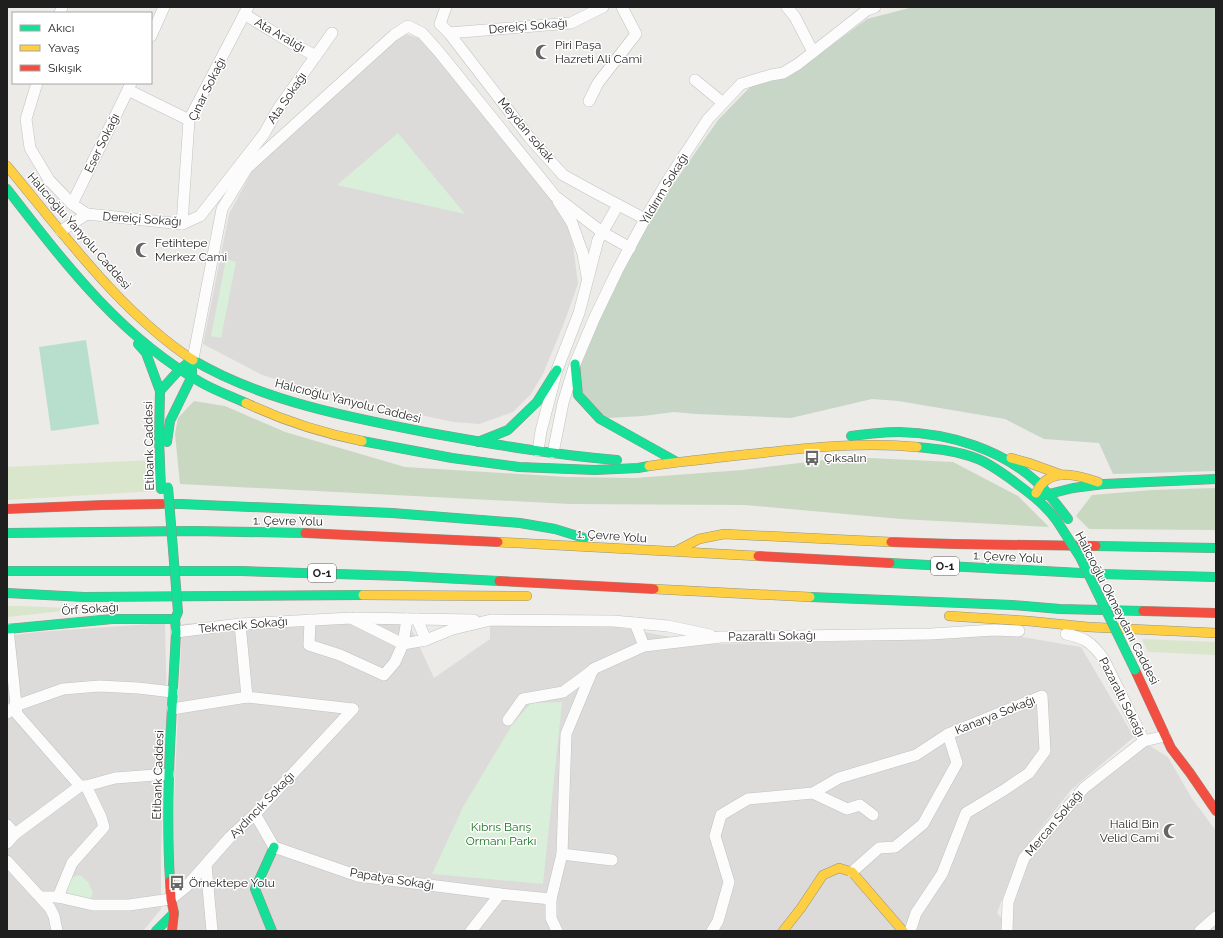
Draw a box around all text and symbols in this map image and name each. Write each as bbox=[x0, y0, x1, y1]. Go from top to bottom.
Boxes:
legend bbox=[12, 12, 152, 84]
street label: Ata Aralığı bbox=[252, 15, 308, 55]
street label: Dereiçi Sokağı bbox=[488, 16, 568, 36]
text: Akıcı bbox=[48, 21, 74, 35]
place label: Piri Paşa Hazreti Ali Cami bbox=[555, 38, 642, 66]
text: Yavaş bbox=[48, 41, 80, 55]
mosque icon: Piri Paşa Hazreti Ali Cami bbox=[534, 43, 552, 61]
street label: Çınar Sokağı bbox=[186, 55, 228, 123]
text: Sıkışık bbox=[48, 61, 82, 75]
street label: Ata Sokağı bbox=[265, 70, 309, 126]
street label: Meydan sokak bbox=[495, 95, 557, 166]
street label: Eser Sokağı bbox=[82, 111, 122, 175]
street label: Yıldırım Sokağı bbox=[637, 151, 691, 227]
street label: Halıcıoğlu Yanyolu Caddesi bbox=[24, 170, 134, 292]
street label: Dereiçi Sokağı bbox=[102, 209, 182, 229]
place label: Fetihtepe Merkez Cami bbox=[155, 236, 227, 264]
mosque icon: Fetihtepe Merkez Cami bbox=[134, 241, 152, 259]
street label: Halıcıoğlu Yanyolu Caddesi bbox=[273, 376, 423, 426]
street label: Etibank Caddesi bbox=[141, 401, 157, 491]
bus stop icon: Çıksalın bbox=[803, 449, 821, 467]
place label: Çıksalın bbox=[824, 451, 866, 465]
street label: 1. Çevre Yolu bbox=[253, 513, 323, 529]
street label: 1. Çevre Yolu bbox=[577, 527, 647, 545]
street label: Halıcıoğlu Okmeydanı Caddesi bbox=[1072, 529, 1162, 687]
street label: 1. Çevre Yolu bbox=[973, 548, 1043, 566]
road number: O-1 bbox=[931, 557, 959, 575]
road number: O-1 bbox=[308, 564, 336, 582]
street label: Örf Sokağı bbox=[61, 600, 119, 618]
street label: Teknecik Sokağı bbox=[198, 614, 288, 636]
street label: Pazaraltı Sokağı bbox=[728, 628, 816, 644]
street label: Pazaraltı Sokağı bbox=[1096, 655, 1148, 739]
street label: Kanarya Sokağı bbox=[953, 693, 1037, 737]
street label: Etibank Caddesi bbox=[149, 730, 167, 820]
street label: Aydıncık Sokağı bbox=[227, 769, 297, 841]
street label: Mercan Sokağı bbox=[1022, 787, 1086, 859]
place label: Halid Bin Velid Cami bbox=[1100, 817, 1159, 845]
park label: Kıbrıs Barış Ormanı Parkı bbox=[466, 820, 536, 848]
mosque icon: Halid Bin Velid Cami bbox=[1162, 822, 1180, 840]
street label: Papatya Sokağı bbox=[349, 865, 435, 893]
bus stop icon: Örnektepe Yolu bbox=[168, 874, 186, 892]
place label: Örnektepe Yolu bbox=[189, 876, 275, 890]

